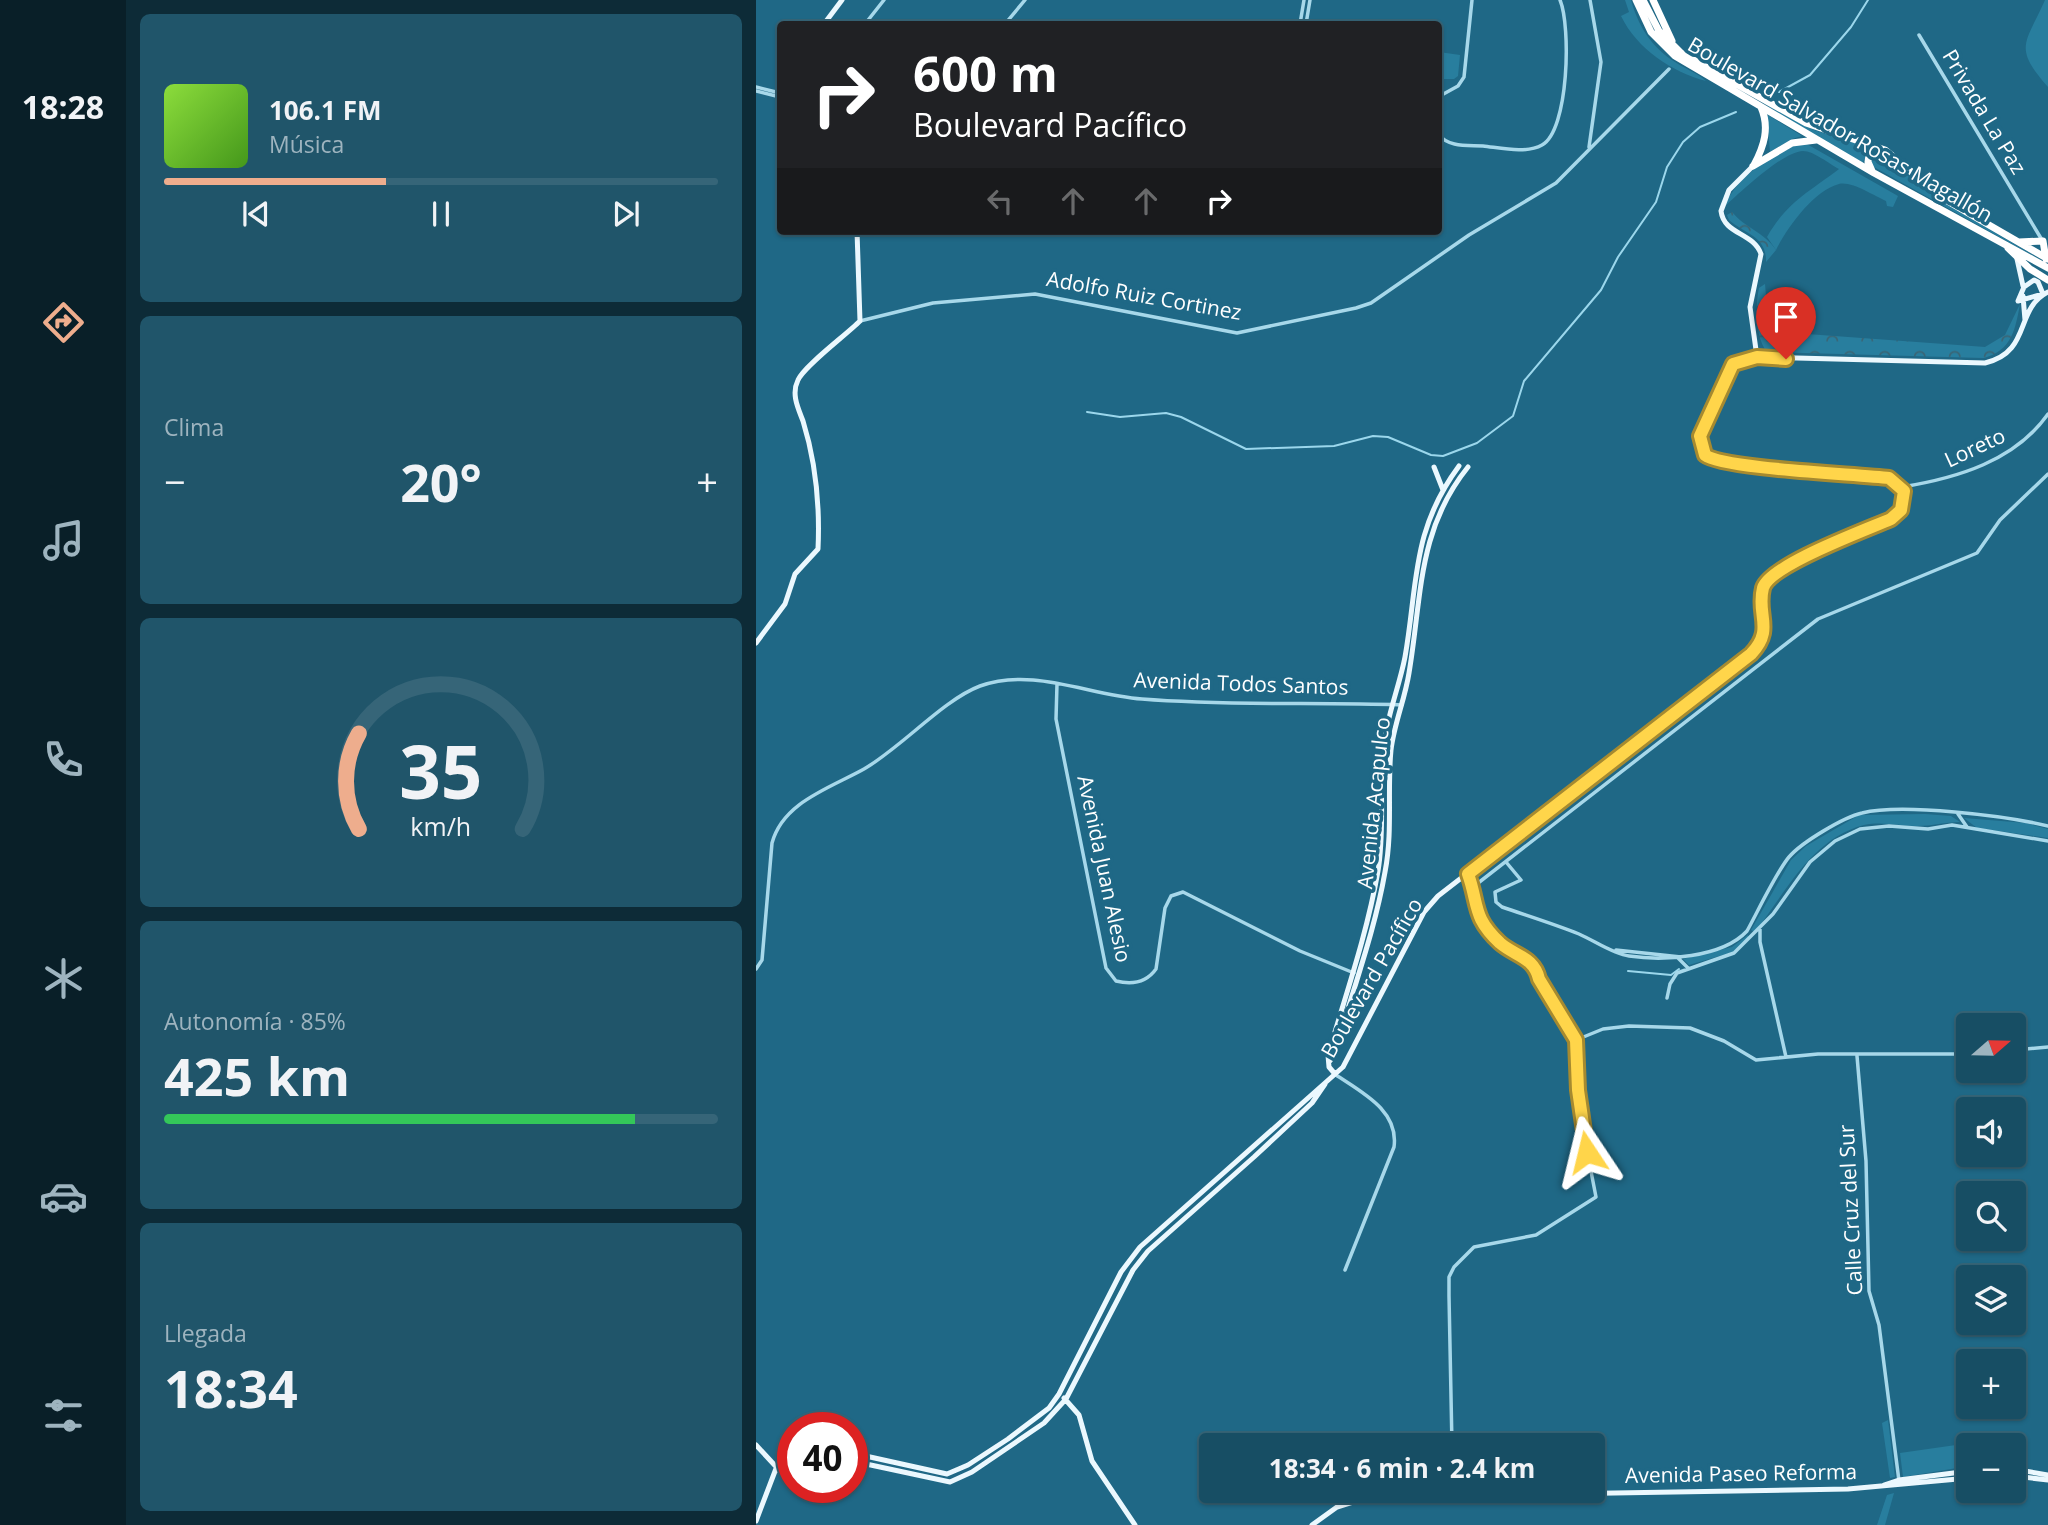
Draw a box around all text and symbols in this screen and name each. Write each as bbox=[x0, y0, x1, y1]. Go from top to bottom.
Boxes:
street label: Boulevard Salvador Rosas Magallón bbox=[1683, 30, 1998, 228]
text: 600 m bbox=[913, 40, 1058, 106]
street label: Privada La Paz bbox=[1937, 44, 2033, 179]
icon: right bbox=[798, 49, 889, 140]
text: 18:28 bbox=[22, 85, 104, 128]
text: 106.1 FM bbox=[269, 92, 381, 128]
text: Boulevard Pacífico bbox=[913, 103, 1187, 146]
text: Música bbox=[269, 128, 344, 160]
icon: left bbox=[981, 182, 1019, 220]
icon: ahead bbox=[1054, 182, 1092, 220]
icon: ahead bbox=[1127, 182, 1165, 220]
icon: right bbox=[1200, 182, 1238, 220]
icon: previous bbox=[237, 195, 275, 233]
icon: pause bbox=[422, 195, 460, 233]
icon: next bbox=[607, 195, 645, 233]
street label: Adolfo Ruiz Cortinez bbox=[1045, 264, 1244, 326]
pin bbox=[1756, 287, 1816, 359]
icon: directions bbox=[39, 298, 88, 347]
icon: arrive bbox=[1767, 298, 1805, 336]
text: Clima bbox=[164, 411, 224, 443]
street label: Loreto bbox=[1940, 421, 2010, 473]
text: 20° bbox=[400, 446, 482, 517]
text: − bbox=[164, 455, 186, 507]
text: + bbox=[696, 455, 718, 507]
icon: music bbox=[39, 516, 88, 565]
street label: Avenida Todos Santos bbox=[1133, 665, 1349, 701]
street label: Avenida Acapulco bbox=[1350, 716, 1396, 890]
text: 35 bbox=[399, 721, 483, 820]
icon: phone bbox=[39, 735, 88, 784]
street label: Avenida Juan Alesio bbox=[1071, 773, 1138, 965]
text: km/h bbox=[411, 808, 471, 842]
street label: Boulevard Pacífico bbox=[1314, 893, 1428, 1062]
icon: climate bbox=[39, 954, 88, 1003]
text: Autonomía · 85% bbox=[164, 1005, 346, 1037]
north arrow bbox=[1956, 1013, 2026, 1083]
map controls bbox=[1956, 1013, 2026, 1503]
text: 425 km bbox=[164, 1040, 350, 1111]
button: sound bbox=[1956, 1097, 2026, 1167]
position arrow bbox=[1550, 1115, 1624, 1189]
street label: Calle Cruz del Sur bbox=[1832, 1123, 1868, 1296]
icon: car bbox=[39, 1172, 88, 1221]
button: search bbox=[1956, 1181, 2026, 1251]
button: layers bbox=[1956, 1265, 2026, 1335]
text: Llegada bbox=[164, 1317, 247, 1349]
button: + bbox=[1956, 1349, 2026, 1419]
text: 18:34 bbox=[164, 1352, 298, 1423]
icon: filters bbox=[39, 1391, 88, 1440]
speed limit sign: 40 bbox=[777, 1412, 868, 1503]
button: − bbox=[1956, 1433, 2026, 1503]
text: 18:34 · 6 min · 2.4 km bbox=[1269, 1450, 1535, 1486]
street label: Avenida Paseo Reforma bbox=[1625, 1457, 1857, 1489]

